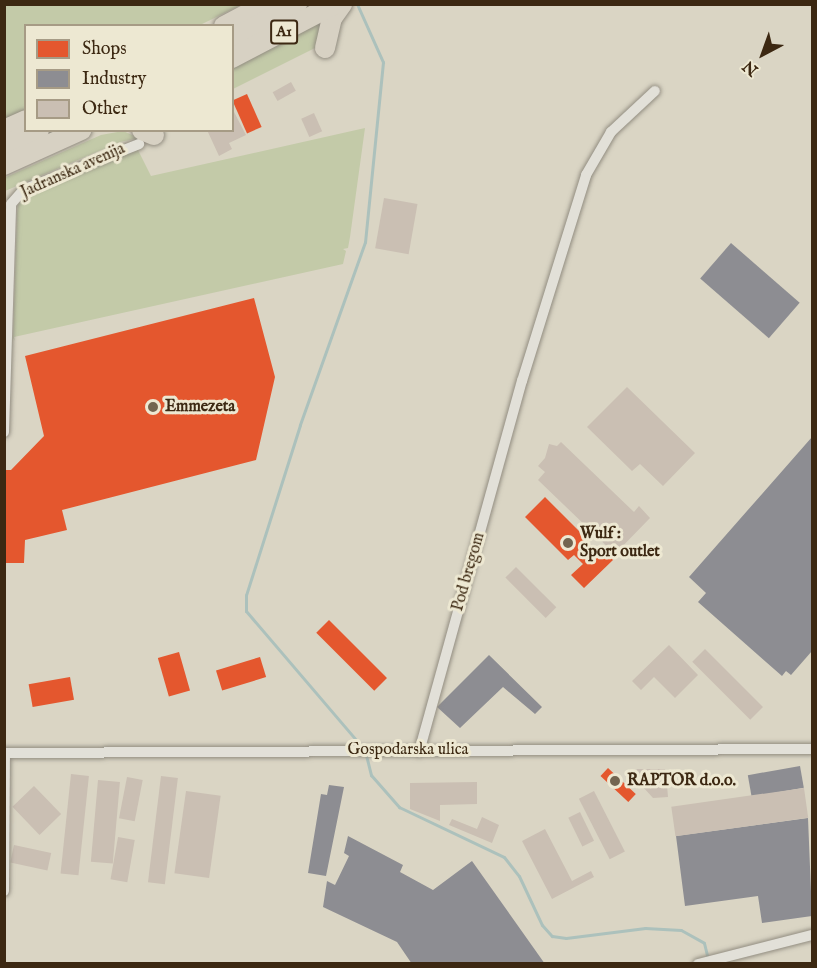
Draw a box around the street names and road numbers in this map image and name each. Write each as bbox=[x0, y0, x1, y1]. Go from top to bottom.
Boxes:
road number: A1 bbox=[269, 20, 299, 44]
street label: Jadranska avenija bbox=[18, 139, 128, 203]
street label: Pod bregom bbox=[449, 530, 489, 614]
street label: Gospodarska ulica bbox=[348, 740, 468, 760]

